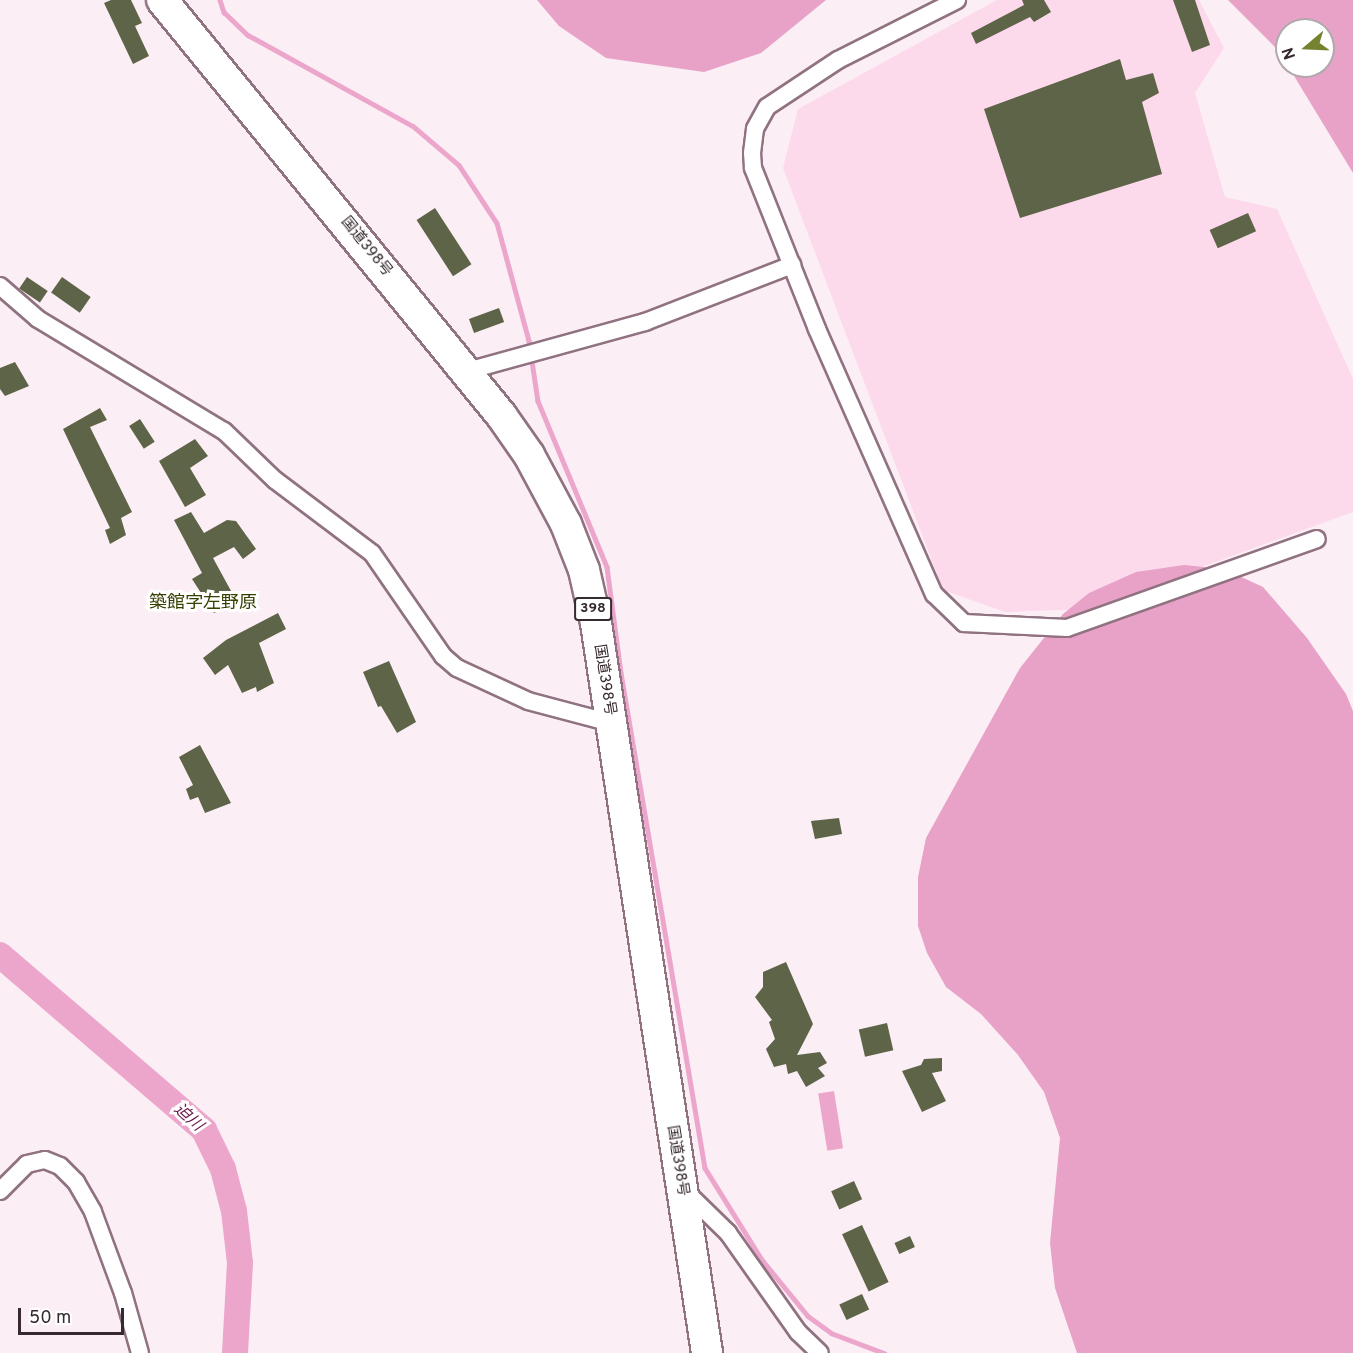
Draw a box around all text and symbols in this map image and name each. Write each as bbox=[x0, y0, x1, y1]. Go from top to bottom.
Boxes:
north arrow bbox=[1275, 18, 1335, 78]
text: N bbox=[1279, 45, 1301, 62]
street label: 国道398号 bbox=[336, 213, 396, 281]
district label: 築館字左野原 bbox=[149, 593, 257, 615]
road number: 398 bbox=[574, 598, 612, 620]
street label: 国道398号 bbox=[589, 643, 619, 717]
water label: 迫川 bbox=[170, 1100, 206, 1136]
street label: 国道398号 bbox=[662, 1124, 692, 1198]
scale bar bbox=[21, 1296, 128, 1334]
text: 50 m bbox=[29, 1307, 71, 1330]

